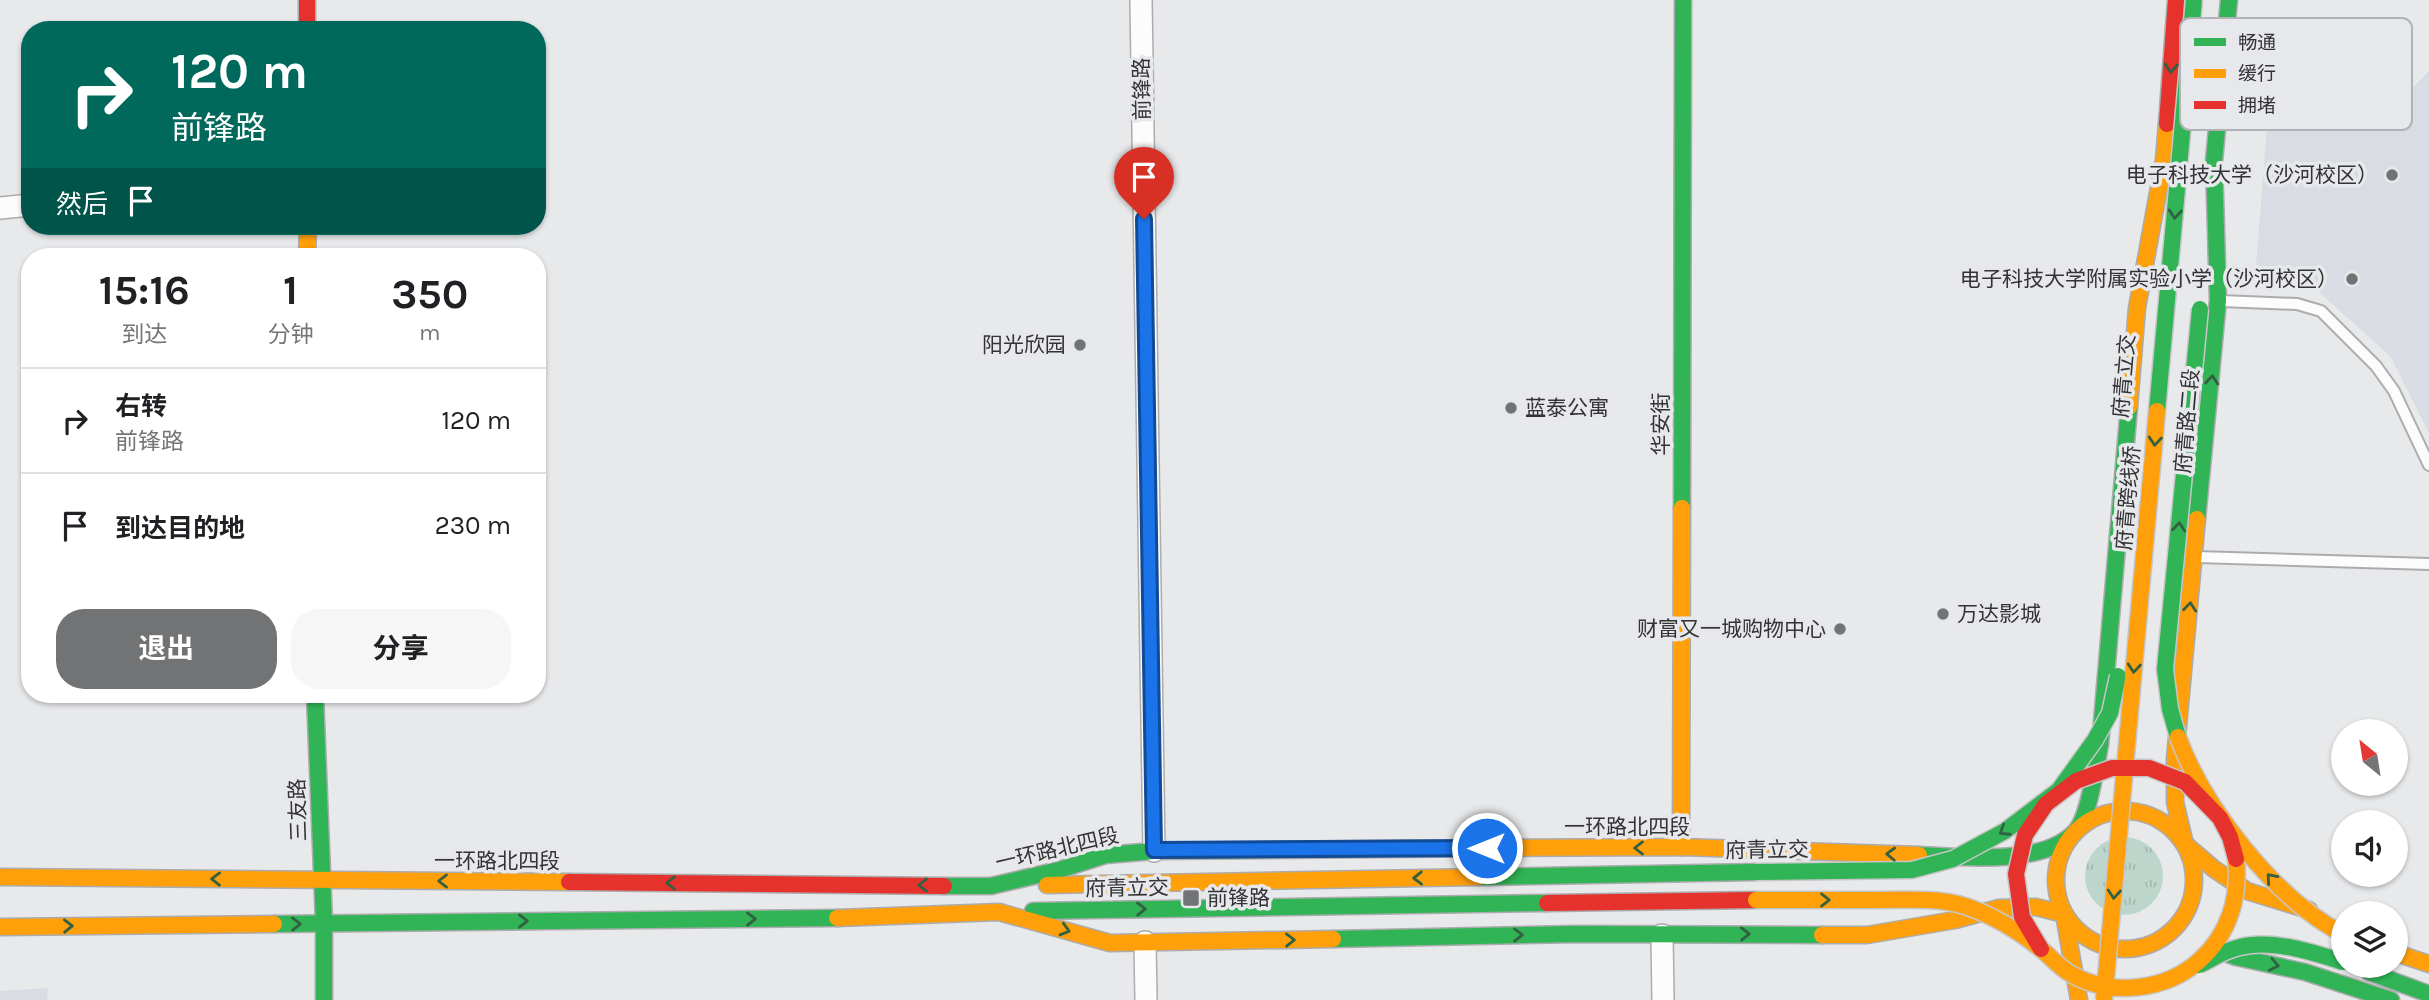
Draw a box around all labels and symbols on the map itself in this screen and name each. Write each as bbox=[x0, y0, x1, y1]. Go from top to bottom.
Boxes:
legend bbox=[2180, 18, 2412, 130]
text: 畅通 bbox=[2238, 32, 2276, 54]
street label: 前锋路 bbox=[1129, 57, 1155, 121]
one-way arrow bbox=[2164, 63, 2179, 74]
text: 缓行 bbox=[2238, 63, 2276, 85]
text: 拥堵 bbox=[2238, 95, 2276, 117]
pin bbox=[1114, 147, 1174, 219]
place label: 电子科技大学（沙河校区） bbox=[2126, 163, 2378, 187]
marker: 电子科技大学（沙河校区） bbox=[2384, 167, 2400, 183]
one-way arrow bbox=[2167, 209, 2182, 220]
place label: 电子科技大学附属实验小学（沙河校区） bbox=[1960, 267, 2338, 291]
marker: 电子科技大学附属实验小学（沙河校区） bbox=[2344, 271, 2360, 287]
place label: 阳光欣园 bbox=[982, 333, 1066, 357]
street label: 府青立交 bbox=[2108, 333, 2140, 419]
marker: 阳光欣园 bbox=[1072, 337, 1088, 353]
street label: 府青路二段 bbox=[2170, 368, 2204, 474]
one-way arrow bbox=[2204, 374, 2219, 385]
street label: 华安街 bbox=[1649, 393, 1673, 456]
place label: 蓝泰公寓 bbox=[1525, 396, 1609, 420]
marker: 蓝泰公寓 bbox=[1503, 400, 1519, 416]
one-way arrow bbox=[2147, 435, 2162, 447]
street label: 府青跨线桥 bbox=[2111, 445, 2145, 551]
one-way arrow bbox=[2171, 521, 2186, 532]
one-way arrow bbox=[2182, 601, 2197, 612]
place label: 万达影城 bbox=[1957, 602, 2041, 626]
marker: 万达影城 bbox=[1935, 606, 1951, 622]
place label: 财富又一城购物中心 bbox=[1637, 617, 1826, 641]
marker: 财富又一城购物中心 bbox=[1832, 621, 1848, 637]
one-way arrow bbox=[2127, 662, 2142, 673]
north arrow bbox=[2331, 719, 2408, 796]
street label: 三友路 bbox=[285, 778, 311, 842]
position arrow bbox=[1450, 811, 1524, 885]
street label: 一环路北四段 bbox=[1564, 815, 1690, 839]
one-way arrow bbox=[1999, 822, 2012, 835]
street label: 一环路北四段 bbox=[993, 823, 1121, 875]
street label: 府青立交 bbox=[1725, 837, 1809, 863]
one-way arrow bbox=[1634, 840, 1645, 855]
one-way arrow bbox=[1886, 846, 1897, 861]
street label: 一环路北四段 bbox=[434, 849, 560, 873]
one-way arrow bbox=[1412, 870, 1422, 886]
one-way arrow bbox=[210, 871, 220, 887]
one-way arrow bbox=[437, 873, 448, 889]
one-way arrow bbox=[2267, 873, 2279, 886]
one-way arrow bbox=[665, 875, 675, 891]
street label: 府青立交 bbox=[1085, 875, 1169, 901]
one-way arrow bbox=[917, 877, 927, 893]
place label: 前锋路 bbox=[1207, 886, 1270, 910]
marker: 前锋路 bbox=[1181, 888, 1201, 908]
one-way arrow bbox=[2107, 889, 2122, 900]
one-way arrow bbox=[1820, 892, 1830, 908]
one-way arrow bbox=[1136, 901, 1147, 917]
one-way arrow bbox=[746, 911, 756, 927]
one-way arrow bbox=[518, 913, 529, 929]
one-way arrow bbox=[291, 916, 301, 932]
one-way arrow bbox=[63, 919, 74, 934]
one-way arrow bbox=[1059, 922, 1071, 936]
one-way arrow bbox=[1741, 926, 1751, 942]
one-way arrow bbox=[1513, 928, 1524, 943]
one-way arrow bbox=[1285, 932, 1296, 947]
one-way arrow bbox=[2268, 957, 2280, 972]

